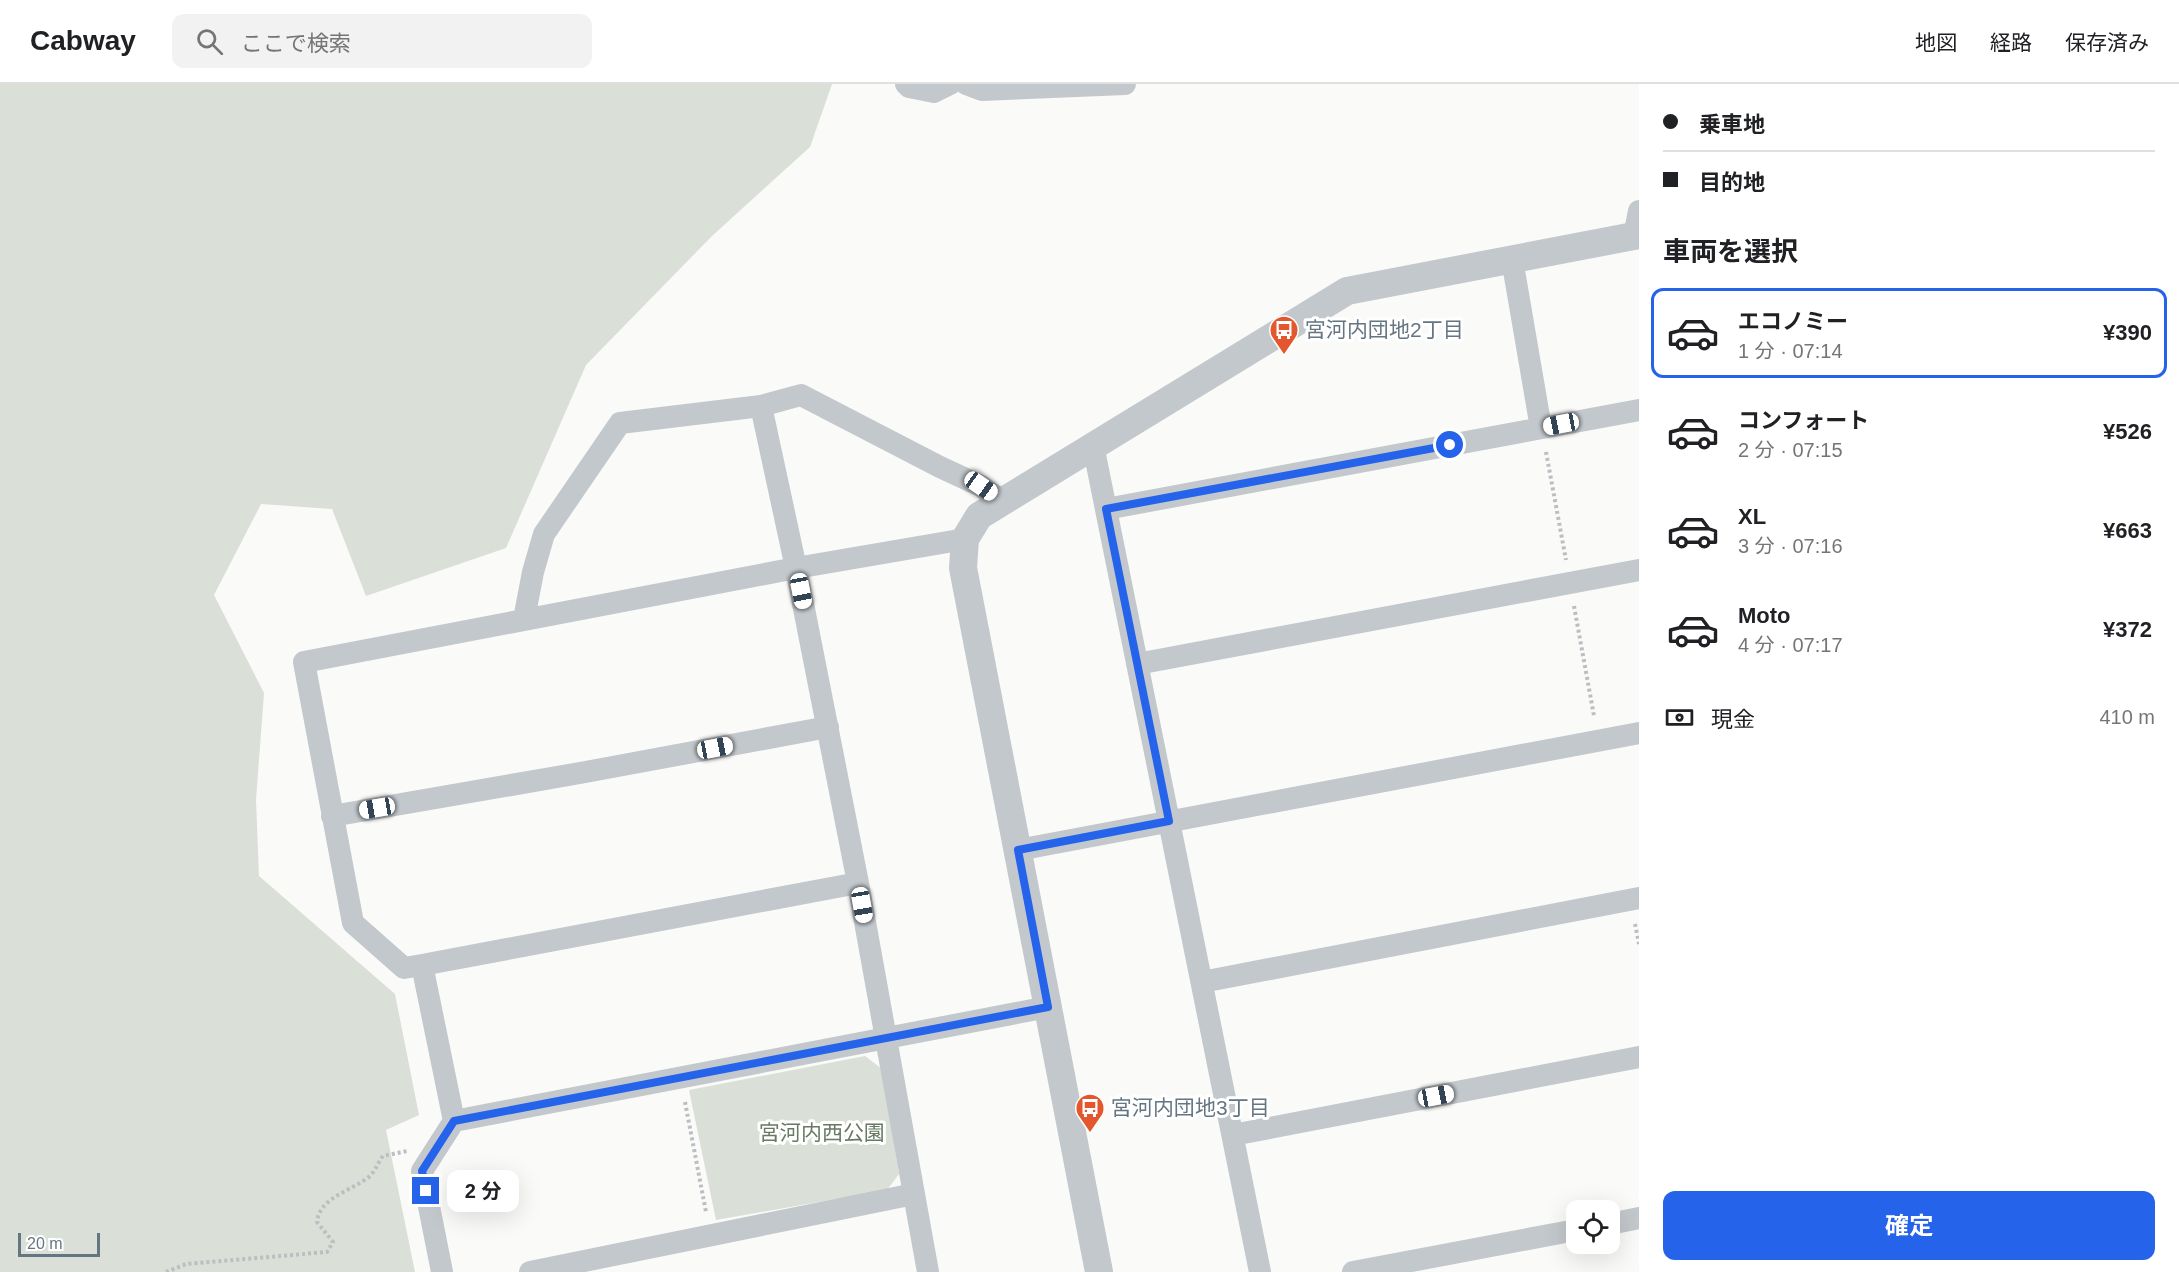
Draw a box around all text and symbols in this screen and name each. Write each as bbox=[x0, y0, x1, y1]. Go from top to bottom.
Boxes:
search box bbox=[172, 14, 592, 68]
text: Cabway bbox=[30, 25, 136, 56]
icon: search bbox=[193, 25, 226, 58]
text: ここで検索 bbox=[241, 31, 351, 56]
text: 地図 bbox=[1915, 31, 1957, 54]
text: 経路 bbox=[1990, 31, 2032, 54]
text: 保存済み bbox=[2065, 31, 2149, 54]
text: 乗車地 bbox=[1699, 112, 1765, 137]
text: 目的地 bbox=[1699, 170, 1765, 195]
text: 車両を選択 bbox=[1663, 237, 1798, 267]
icon: car bbox=[1666, 306, 1720, 360]
text: エコノミー bbox=[1738, 309, 1848, 334]
bus stop icon: 宮河内団地2丁目 bbox=[1268, 314, 1300, 356]
place label: 宮河内団地2丁目 bbox=[1305, 318, 1464, 341]
text: ¥390 bbox=[2103, 320, 2152, 345]
text: 1 分 · 07:14 bbox=[1738, 340, 1843, 362]
icon: car bbox=[1666, 405, 1720, 459]
text: コンフォート bbox=[1738, 408, 1869, 433]
car bbox=[1542, 412, 1580, 436]
text: ¥526 bbox=[2103, 419, 2152, 444]
route start bbox=[1436, 431, 1463, 458]
text: 2 分 · 07:15 bbox=[1738, 439, 1843, 461]
car bbox=[961, 468, 1001, 504]
icon: car bbox=[1666, 504, 1720, 558]
text: XL bbox=[1738, 504, 1766, 529]
text: ¥663 bbox=[2103, 518, 2152, 543]
text: 3 分 · 07:16 bbox=[1738, 535, 1843, 557]
car bbox=[789, 572, 813, 610]
icon: car bbox=[1666, 603, 1720, 657]
text: Moto bbox=[1738, 603, 1791, 628]
text: ¥372 bbox=[2103, 617, 2152, 642]
text: 4 分 · 07:17 bbox=[1738, 634, 1843, 656]
icon: cash bbox=[1663, 701, 1696, 734]
text: 410 m bbox=[2099, 706, 2155, 728]
text: 現金 bbox=[1711, 707, 1755, 732]
car bbox=[696, 736, 734, 760]
car bbox=[358, 796, 396, 820]
car bbox=[850, 886, 874, 924]
car bbox=[1417, 1084, 1455, 1108]
bus stop icon: 宮河内団地3丁目 bbox=[1074, 1092, 1106, 1134]
place label: 宮河内団地3丁目 bbox=[1111, 1096, 1270, 1119]
park label: 宮河内西公園 bbox=[759, 1121, 885, 1144]
callout: 2 分 bbox=[447, 1170, 519, 1212]
route end bbox=[412, 1177, 439, 1204]
text: 2 分 bbox=[465, 1180, 501, 1202]
button: 確定 bbox=[1663, 1191, 2155, 1260]
map controls bbox=[1566, 1200, 1620, 1254]
button: locate bbox=[1566, 1200, 1620, 1254]
scale bar bbox=[18, 1230, 100, 1258]
text: 20 m bbox=[27, 1235, 63, 1252]

